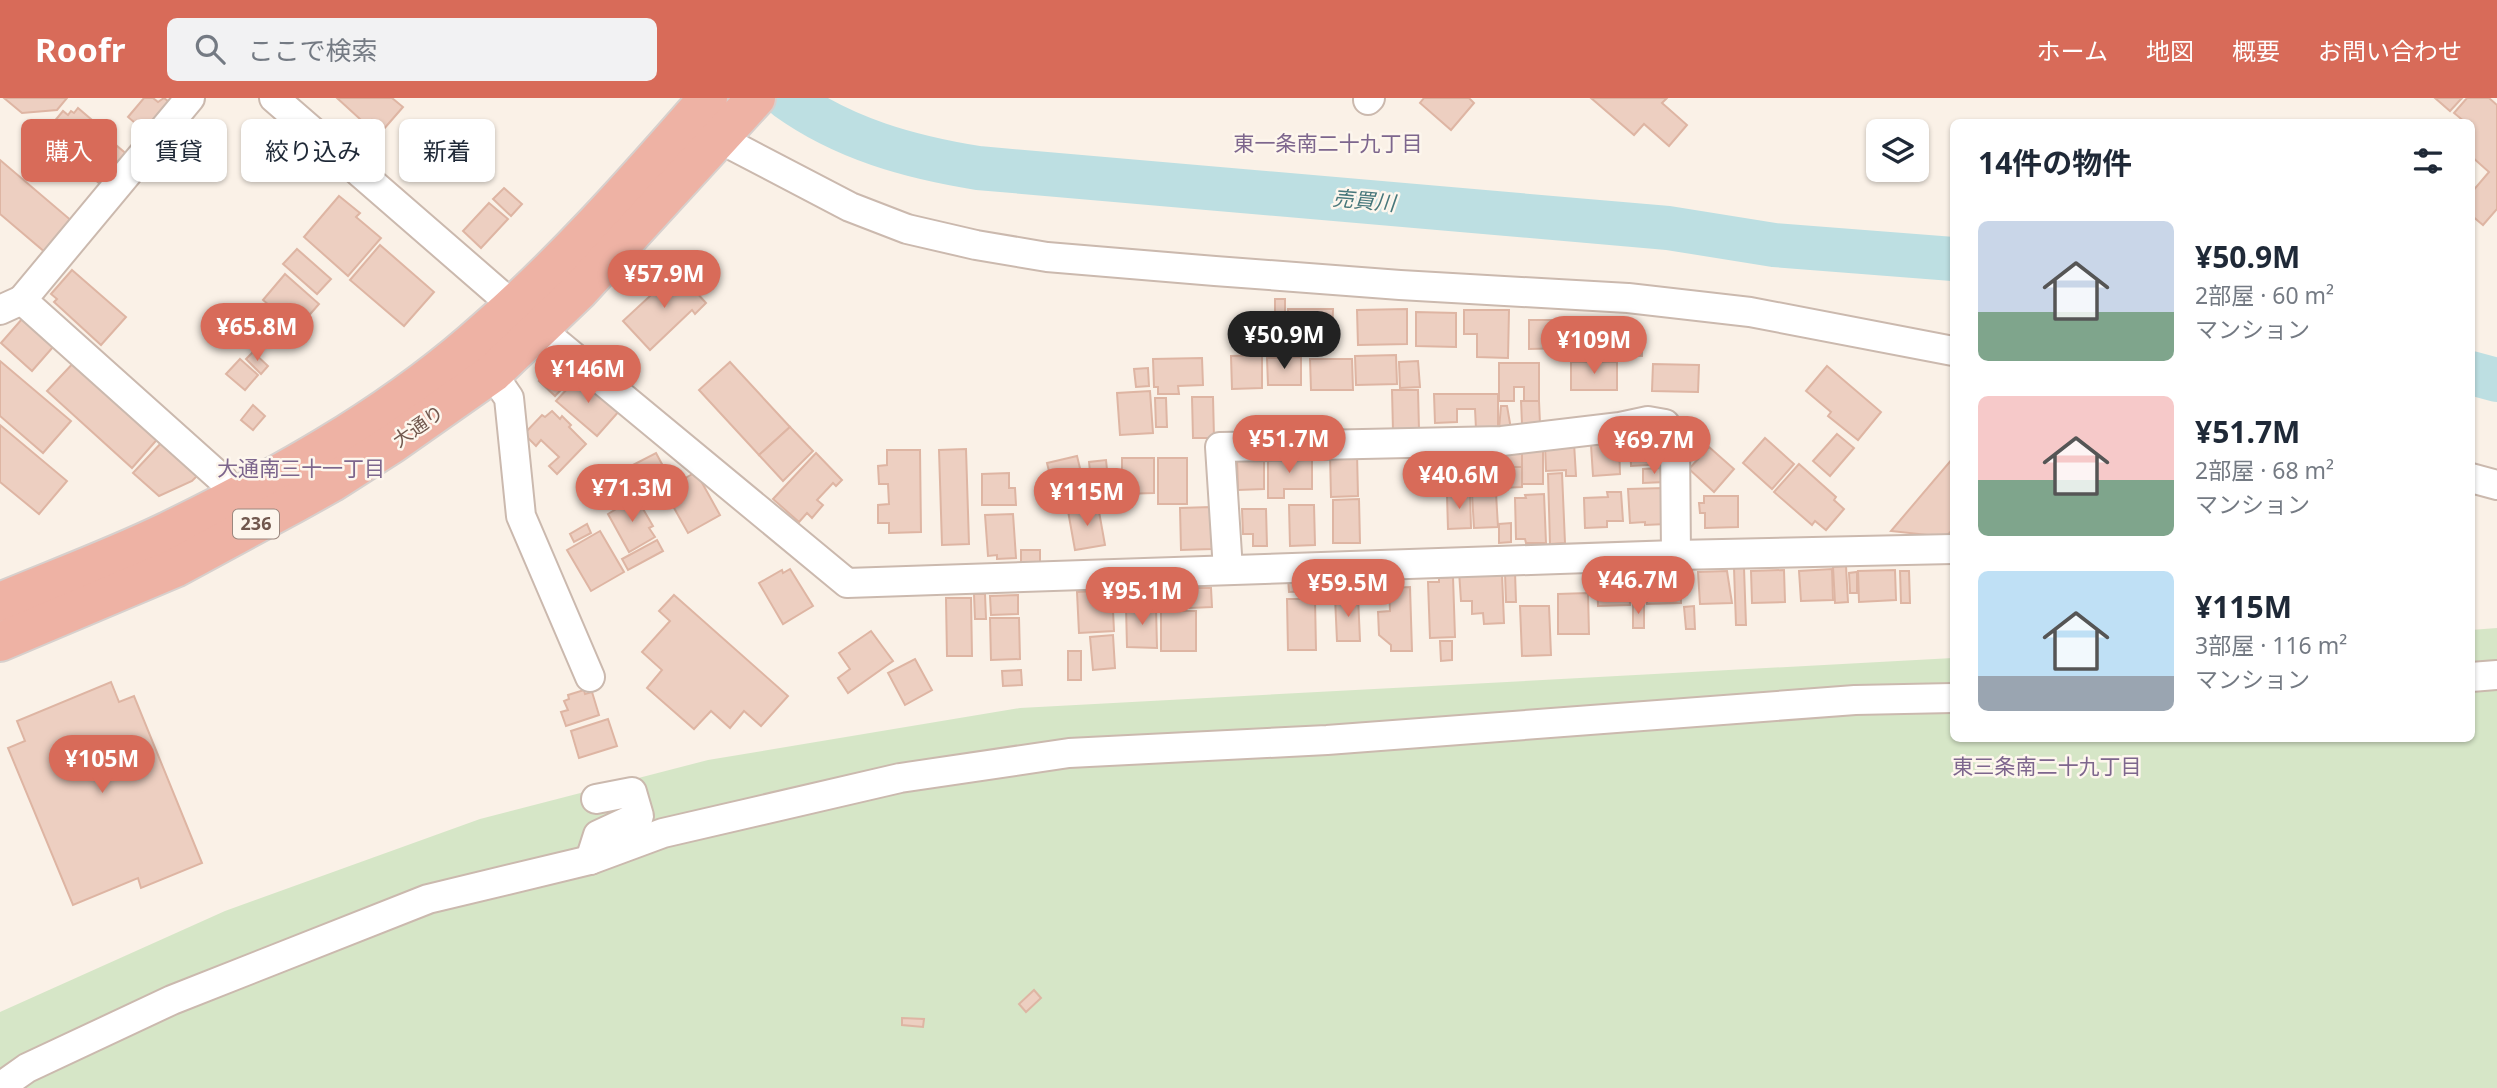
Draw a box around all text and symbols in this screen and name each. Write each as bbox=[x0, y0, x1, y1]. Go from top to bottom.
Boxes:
search box bbox=[167, 18, 657, 81]
text: Roofr bbox=[35, 27, 125, 72]
icon: search bbox=[191, 30, 229, 68]
text: ここで検索 bbox=[247, 32, 377, 68]
text: ホーム bbox=[2037, 34, 2108, 67]
text: 地図 bbox=[2146, 34, 2194, 67]
text: 概要 bbox=[2232, 34, 2280, 67]
text: お問い合わせ bbox=[2318, 34, 2462, 67]
chip: 購入 bbox=[21, 119, 117, 182]
chip: 賃貸 bbox=[131, 119, 227, 182]
chip: 絞り込み bbox=[241, 119, 385, 182]
chip: 新着 bbox=[399, 119, 495, 182]
map controls bbox=[1866, 119, 1929, 182]
button: layers bbox=[1866, 119, 1929, 182]
district label: 東一条南二十九丁目 bbox=[1234, 129, 1423, 157]
text: 14件の物件 bbox=[1978, 142, 2132, 183]
icon: filters bbox=[2409, 142, 2447, 180]
water label: 売買川 bbox=[1331, 183, 1399, 217]
text: ¥50.9M bbox=[2195, 236, 2300, 277]
icon: home bbox=[2034, 249, 2118, 333]
pin: ¥57.9M bbox=[607, 250, 721, 310]
text: ¥57.9M bbox=[624, 257, 704, 289]
text: 2部屋 · 60 m² bbox=[2195, 279, 2334, 311]
pin: ¥65.8M bbox=[200, 303, 314, 363]
text: ¥65.8M bbox=[217, 310, 297, 342]
pin: ¥50.9M bbox=[1227, 312, 1341, 371]
text: マンション bbox=[2195, 313, 2310, 345]
pin: ¥109M bbox=[1545, 316, 1643, 376]
text: ¥50.9M bbox=[1244, 318, 1324, 350]
text: ¥109M bbox=[1557, 323, 1631, 355]
pin: ¥146M bbox=[539, 345, 637, 405]
text: ¥146M bbox=[551, 352, 625, 384]
street label: 大通り bbox=[387, 399, 449, 453]
text: ¥51.7M bbox=[2195, 411, 2300, 452]
pin: ¥51.7M bbox=[1232, 416, 1346, 475]
pin: ¥69.7M bbox=[1597, 416, 1711, 476]
text: ¥51.7M bbox=[1249, 422, 1329, 454]
text: ¥69.7M bbox=[1614, 423, 1694, 455]
icon: home bbox=[2034, 424, 2118, 508]
pin: ¥40.6M bbox=[1402, 452, 1516, 511]
district label: 大通南三十一丁目 bbox=[217, 454, 385, 482]
text: 2部屋 · 68 m² bbox=[2195, 454, 2334, 486]
text: ¥40.6M bbox=[1419, 458, 1499, 490]
pin: ¥71.3M bbox=[575, 464, 689, 524]
pin: ¥115M bbox=[1038, 468, 1136, 528]
text: ¥71.3M bbox=[592, 471, 672, 503]
text: ¥115M bbox=[1050, 475, 1124, 507]
text: マンション bbox=[2195, 488, 2310, 520]
road number: 236 bbox=[233, 510, 279, 538]
pin: ¥46.7M bbox=[1581, 556, 1695, 616]
pin: ¥59.5M bbox=[1291, 560, 1405, 619]
text: ¥46.7M bbox=[1598, 563, 1678, 595]
text: ¥59.5M bbox=[1308, 566, 1388, 598]
pin: ¥95.1M bbox=[1085, 568, 1199, 627]
text: ¥95.1M bbox=[1102, 574, 1182, 606]
text: ¥115M bbox=[2195, 586, 2292, 627]
icon: home bbox=[2034, 599, 2118, 683]
text: 3部屋 · 116 m² bbox=[2195, 629, 2347, 661]
text: マンション bbox=[2195, 663, 2310, 695]
pin: ¥105M bbox=[53, 736, 151, 795]
text: ¥105M bbox=[65, 742, 139, 774]
district label: 東三条南二十九丁目 bbox=[1953, 752, 2142, 780]

